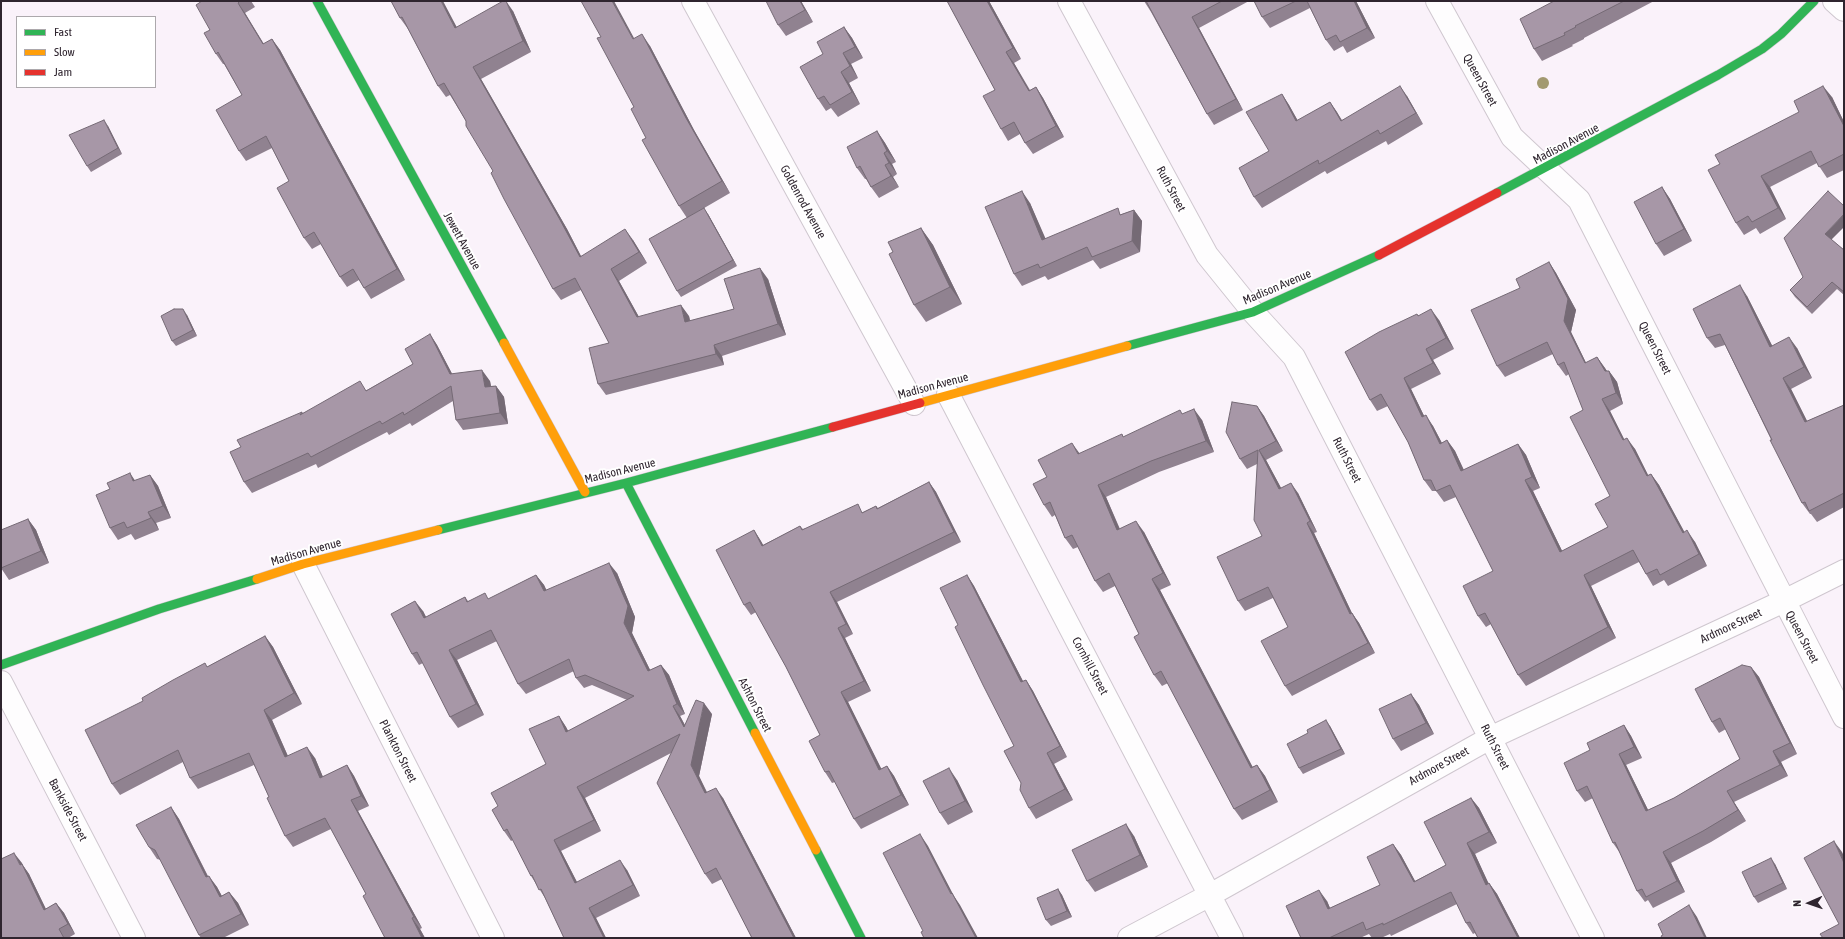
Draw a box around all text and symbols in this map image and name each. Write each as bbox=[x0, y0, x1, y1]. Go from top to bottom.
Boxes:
legend bbox=[16, 16, 156, 88]
text: Fast bbox=[54, 25, 72, 39]
text: Slow bbox=[54, 45, 75, 59]
street label: Queen Street bbox=[1460, 51, 1500, 109]
text: Jam bbox=[54, 65, 72, 79]
street label: Madison Avenue bbox=[1531, 121, 1601, 167]
street label: Goldenrod Avenue bbox=[777, 163, 829, 241]
street label: Ruth Street bbox=[1153, 164, 1189, 214]
street label: Jewett Avenue bbox=[440, 210, 484, 272]
street label: Madison Avenue bbox=[1241, 266, 1313, 308]
street label: Queen Street bbox=[1636, 319, 1674, 377]
street label: Madison Avenue bbox=[896, 370, 970, 402]
street label: Ruth Street bbox=[1329, 435, 1365, 485]
street label: Madison Avenue bbox=[583, 455, 657, 487]
street label: Madison Avenue bbox=[269, 535, 343, 569]
street label: Ardmore Street bbox=[1698, 605, 1764, 647]
street label: Queen Street bbox=[1782, 608, 1822, 666]
street label: Cornhill Street bbox=[1069, 635, 1111, 697]
street label: Ashton Street bbox=[735, 676, 775, 734]
street label: Plankton Street bbox=[376, 717, 420, 785]
street label: Ruth Street bbox=[1477, 722, 1513, 772]
street label: Ardmore Street bbox=[1406, 744, 1472, 788]
street label: Bankside Street bbox=[46, 776, 90, 844]
north arrow bbox=[1789, 883, 1829, 923]
text: N bbox=[1791, 900, 1803, 907]

